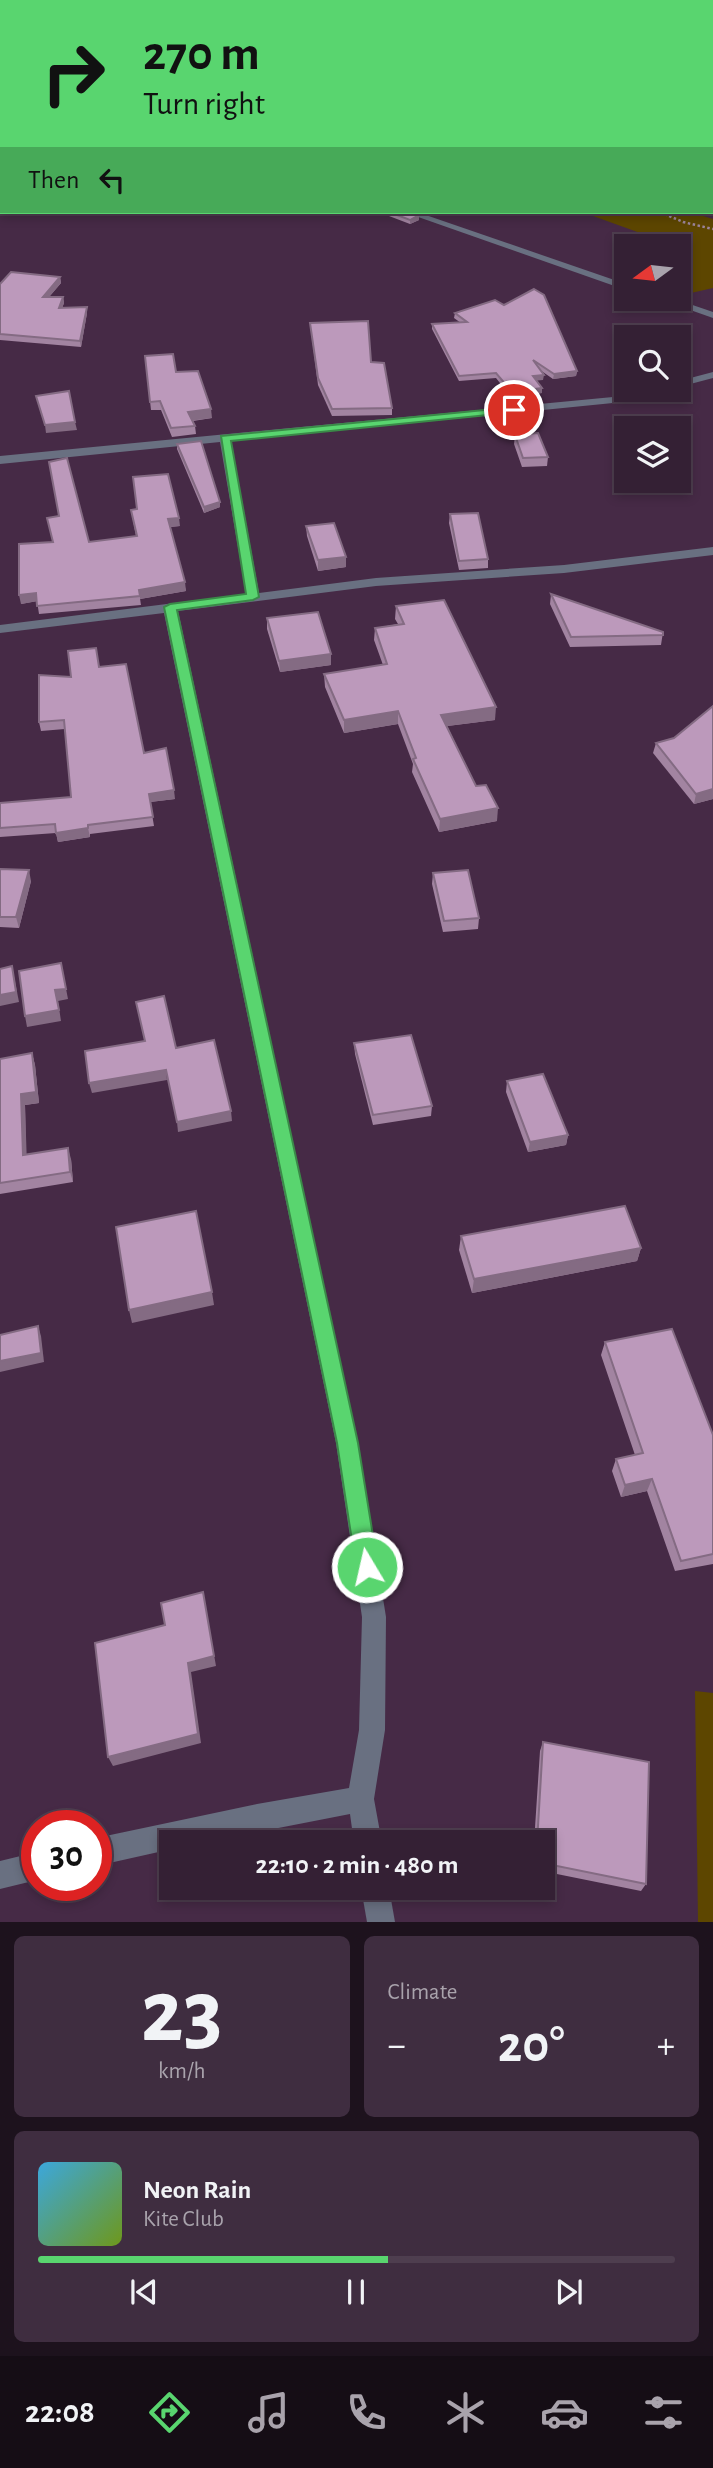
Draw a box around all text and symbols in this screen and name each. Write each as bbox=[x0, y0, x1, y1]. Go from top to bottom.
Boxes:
icon: right bbox=[28, 28, 119, 119]
text: 270 m bbox=[143, 30, 260, 79]
text: Turn right bbox=[143, 88, 265, 120]
icon: left bbox=[93, 161, 131, 199]
text: Then bbox=[28, 167, 79, 193]
north arrow bbox=[614, 234, 691, 312]
map controls bbox=[614, 234, 691, 493]
button: search bbox=[614, 325, 691, 402]
pin bbox=[484, 380, 544, 440]
icon: arrive bbox=[495, 391, 533, 429]
button: layers bbox=[614, 416, 691, 493]
position arrow bbox=[330, 1530, 404, 1604]
speed limit sign: 30 bbox=[21, 1810, 112, 1901]
text: 22:10 · 2 min · 480 m bbox=[255, 1852, 459, 1878]
text: 23 bbox=[141, 1967, 223, 2058]
text: Climate bbox=[388, 1981, 457, 2004]
text: 20° bbox=[498, 2019, 565, 2071]
text: − bbox=[388, 2027, 406, 2065]
text: + bbox=[657, 2027, 675, 2065]
text: km/h bbox=[158, 2060, 205, 2083]
text: Neon Rain bbox=[143, 2177, 251, 2203]
text: Kite Club bbox=[143, 2208, 224, 2231]
icon: previous bbox=[125, 2273, 163, 2311]
icon: pause bbox=[337, 2273, 375, 2311]
icon: next bbox=[550, 2273, 588, 2311]
icon: directions bbox=[145, 2388, 194, 2437]
icon: music bbox=[244, 2388, 293, 2437]
icon: phone bbox=[342, 2388, 391, 2437]
icon: climate bbox=[441, 2388, 490, 2437]
icon: car bbox=[540, 2388, 589, 2437]
icon: filters bbox=[639, 2388, 688, 2437]
text: 22:08 bbox=[25, 2396, 95, 2428]

